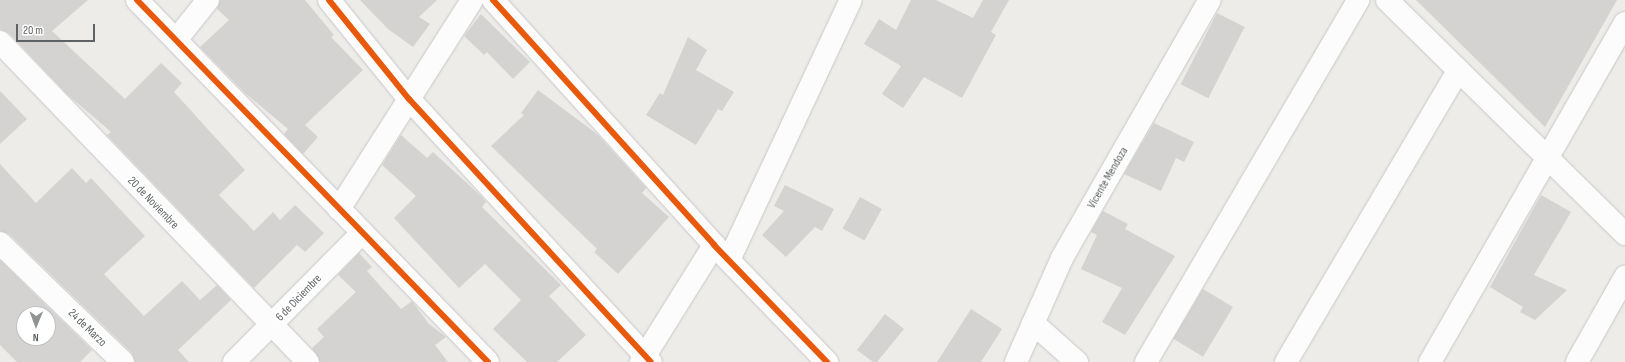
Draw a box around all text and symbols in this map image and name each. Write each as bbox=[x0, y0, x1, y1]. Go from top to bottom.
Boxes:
scale bar bbox=[18, 16, 97, 42]
text: 20 m bbox=[23, 23, 43, 38]
street label: Vicente Mendoza bbox=[1085, 145, 1131, 211]
street label: 20 de Noviembre bbox=[124, 174, 182, 232]
street label: 6 de Diciembre bbox=[273, 272, 325, 324]
north arrow bbox=[16, 306, 56, 346]
street label: 24 de Marzo bbox=[65, 306, 109, 350]
text: N bbox=[33, 331, 39, 344]

